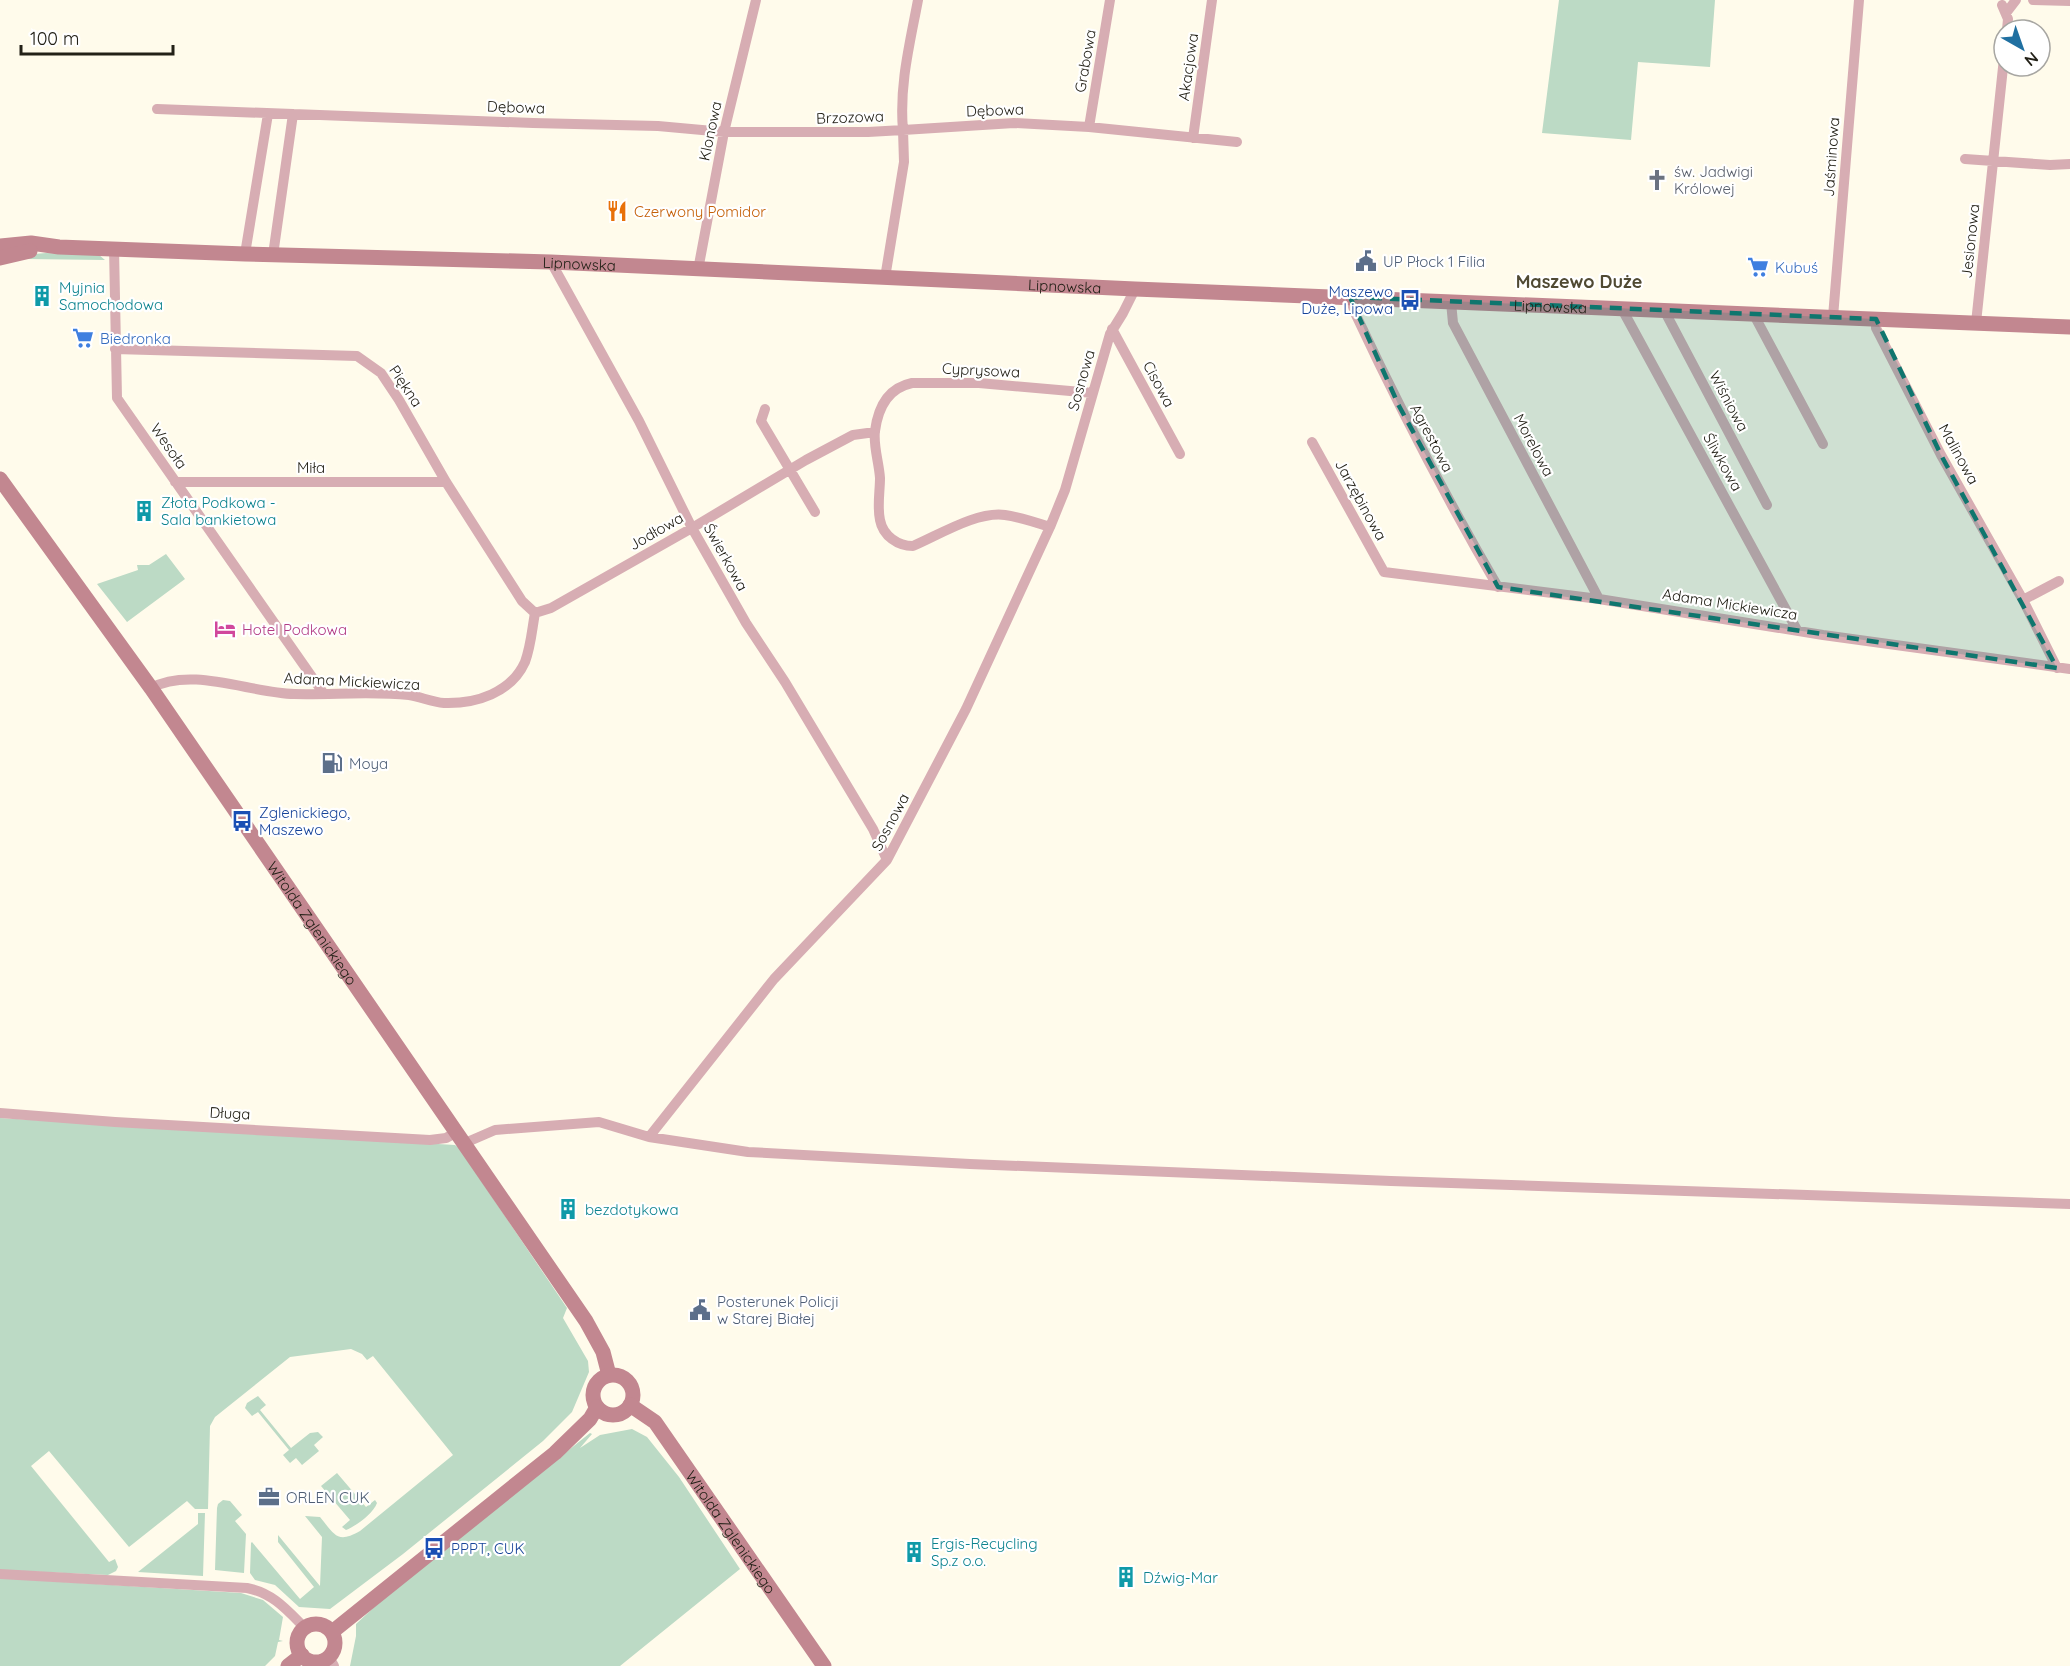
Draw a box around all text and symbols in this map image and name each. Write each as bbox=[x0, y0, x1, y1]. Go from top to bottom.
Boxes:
scale bar bbox=[21, 18, 172, 56]
north arrow bbox=[1992, 18, 2052, 78]
text: 100 m bbox=[30, 27, 79, 50]
street label: Grabowa bbox=[1070, 28, 1100, 94]
street label: Akacjowa bbox=[1174, 32, 1202, 102]
text: N bbox=[2021, 48, 2043, 71]
street label: Dębowa bbox=[487, 96, 545, 118]
street label: Klonowa bbox=[694, 99, 726, 163]
street label: Dębowa bbox=[966, 99, 1024, 121]
street label: Brzozowa bbox=[816, 106, 884, 128]
street label: Jaśminowa bbox=[1819, 117, 1843, 197]
place label: św. Jadwigi Królowej bbox=[1674, 162, 1753, 198]
church icon: św. Jadwigi Królowej bbox=[1645, 168, 1669, 192]
restaurant icon: Czerwony Pomidor bbox=[605, 199, 629, 223]
place label: Czerwony Pomidor bbox=[634, 202, 766, 221]
street label: Jesionowa bbox=[1957, 203, 1983, 279]
public building icon: UP Płock 1 Filia bbox=[1354, 249, 1378, 273]
street label: Lipnowska bbox=[542, 252, 616, 274]
place label: UP Płock 1 Filia bbox=[1383, 252, 1485, 271]
supermarket icon: Kubuś bbox=[1746, 255, 1770, 279]
place label: Kubuś bbox=[1775, 258, 1818, 277]
district label: Maszewo Duże bbox=[1516, 270, 1642, 293]
street label: Lipnowska bbox=[1028, 275, 1102, 297]
place label: Myjnia Samochodowa bbox=[59, 278, 163, 314]
place label: Maszewo Duże, Lipowa bbox=[1301, 282, 1393, 318]
building icon: Myjnia Samochodowa bbox=[30, 284, 54, 308]
bus stop icon: Maszewo Duże, Lipowa bbox=[1398, 288, 1422, 312]
street label: Lipnowska bbox=[1513, 295, 1587, 317]
supermarket icon: Biedronka bbox=[71, 326, 95, 350]
place label: Biedronka bbox=[100, 329, 171, 348]
street label: Sosnowa bbox=[1063, 347, 1099, 413]
street label: Cyprysowa bbox=[942, 358, 1020, 382]
street label: Cisowa bbox=[1139, 358, 1179, 410]
street label: Piękna bbox=[385, 361, 427, 411]
street label: Wiśniowa bbox=[1705, 367, 1753, 435]
street label: Agrestowa bbox=[1406, 401, 1458, 475]
street label: Morelowa bbox=[1510, 410, 1558, 480]
street label: Wesoła bbox=[146, 420, 192, 472]
street label: Malinowa bbox=[1935, 420, 1983, 488]
street label: Śliwkowa bbox=[1699, 430, 1747, 494]
street label: Jarzębinowa bbox=[1331, 456, 1391, 544]
street label: Miła bbox=[297, 458, 325, 477]
place label: Złota Podkowa - Sala bankietowa bbox=[161, 493, 276, 529]
building icon: Złota Podkowa - Sala bankietowa bbox=[132, 499, 156, 523]
street label: Jodłowa bbox=[625, 508, 687, 554]
street label: Świerkowa bbox=[700, 520, 752, 594]
street label: Adama Mickiewicza bbox=[1661, 584, 1799, 624]
hotel icon: Hotel Podkowa bbox=[213, 617, 237, 641]
place label: Hotel Podkowa bbox=[242, 620, 347, 639]
street label: Adama Mickiewicza bbox=[283, 668, 421, 694]
fuel station icon: Moya bbox=[320, 751, 344, 775]
place label: Moya bbox=[349, 754, 388, 773]
street label: Sosnowa bbox=[867, 790, 913, 854]
place label: Zglenickiego, Maszewo bbox=[259, 803, 350, 839]
bus stop icon: Zglenickiego, Maszewo bbox=[230, 809, 254, 833]
street label: Witolda Zglenickiego bbox=[263, 858, 362, 988]
street label: Długa bbox=[209, 1102, 251, 1124]
building icon: bezdotykowa bbox=[556, 1197, 580, 1221]
place label: bezdotykowa bbox=[585, 1200, 679, 1219]
place label: Posterunek Policji w Starej Białej bbox=[717, 1292, 839, 1328]
public building icon: Posterunek Policji w Starej Białej bbox=[688, 1298, 712, 1322]
street label: Witolda Zglenickiego bbox=[682, 1467, 780, 1597]
office icon: ORLEN CUK bbox=[257, 1485, 281, 1509]
place label: ORLEN CUK bbox=[286, 1488, 370, 1507]
place label: Ergis-Recycling Sp.z o.o. bbox=[931, 1534, 1038, 1570]
bus stop icon: PPPT, CUK bbox=[422, 1536, 446, 1560]
place label: PPPT, CUK bbox=[451, 1539, 525, 1558]
building icon: Ergis-Recycling Sp.z o.o. bbox=[902, 1540, 926, 1564]
building icon: Dźwig-Mar bbox=[1114, 1565, 1138, 1589]
place label: Dźwig-Mar bbox=[1143, 1568, 1218, 1587]

